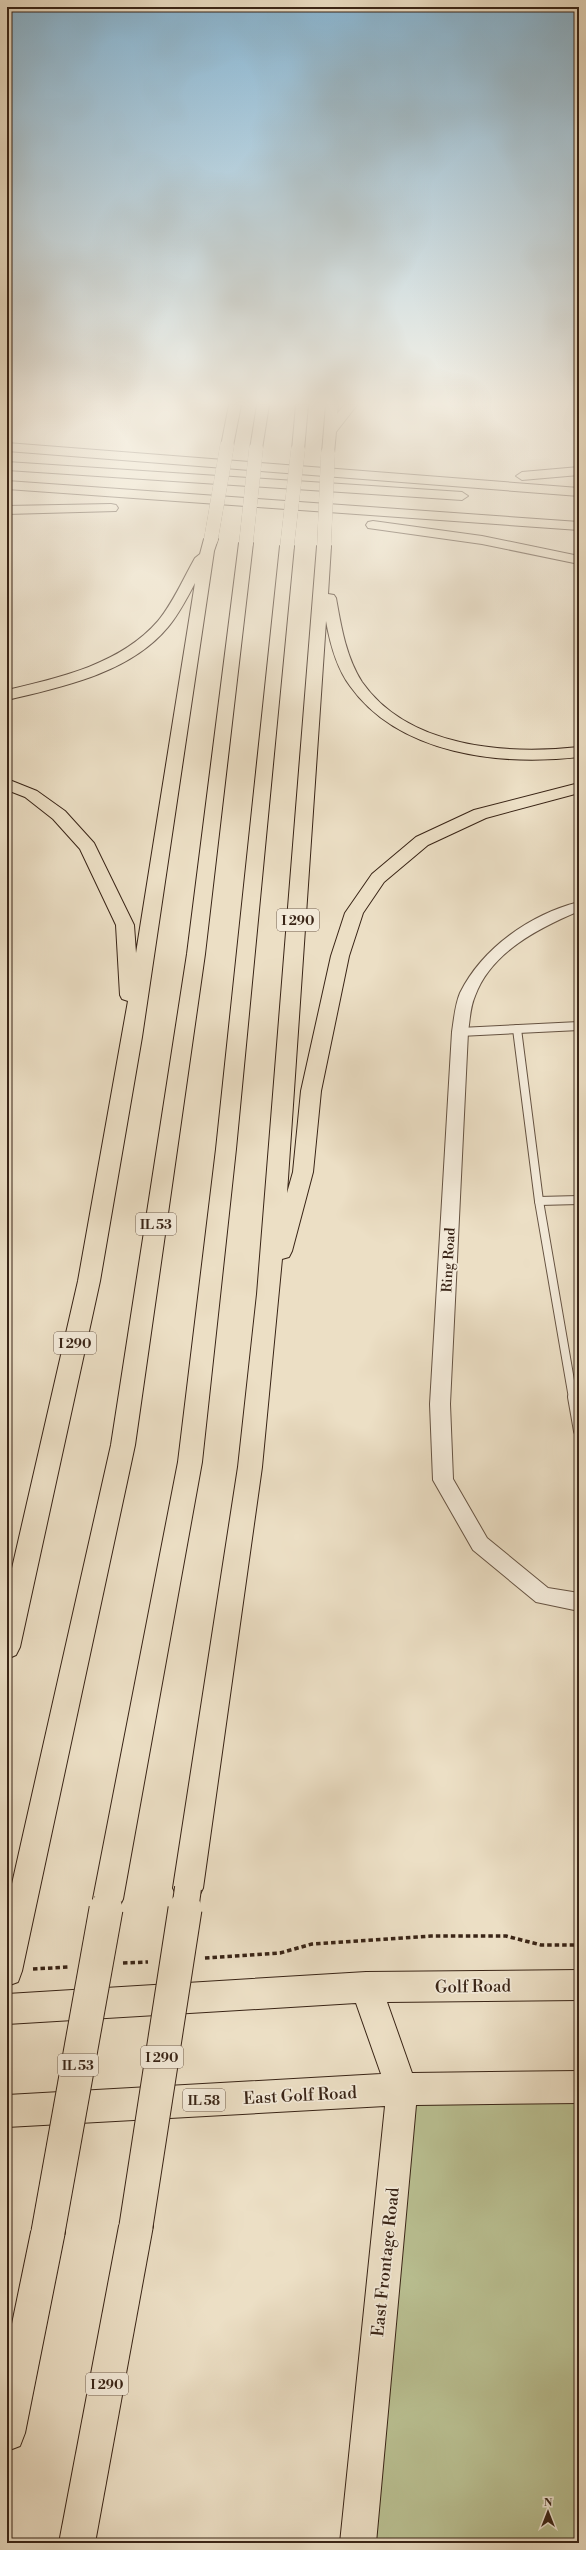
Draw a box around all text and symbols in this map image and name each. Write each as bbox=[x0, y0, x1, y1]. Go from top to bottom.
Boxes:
road number: I 290 bbox=[277, 909, 319, 931]
road number: IL 53 bbox=[136, 1213, 176, 1235]
street label: Ring Road bbox=[438, 1227, 460, 1293]
road number: I 290 bbox=[54, 1332, 96, 1354]
street label: Golf Road bbox=[435, 1975, 512, 1999]
road number: I 290 bbox=[141, 2046, 183, 2068]
road number: IL 53 bbox=[58, 2054, 98, 2076]
street label: East Golf Road bbox=[243, 2082, 358, 2110]
road number: IL 58 bbox=[183, 2089, 225, 2111]
street label: East Frontage Road bbox=[367, 2186, 405, 2338]
road number: I 290 bbox=[86, 2373, 128, 2395]
north arrow bbox=[528, 2492, 568, 2532]
text: N bbox=[544, 2496, 553, 2510]

